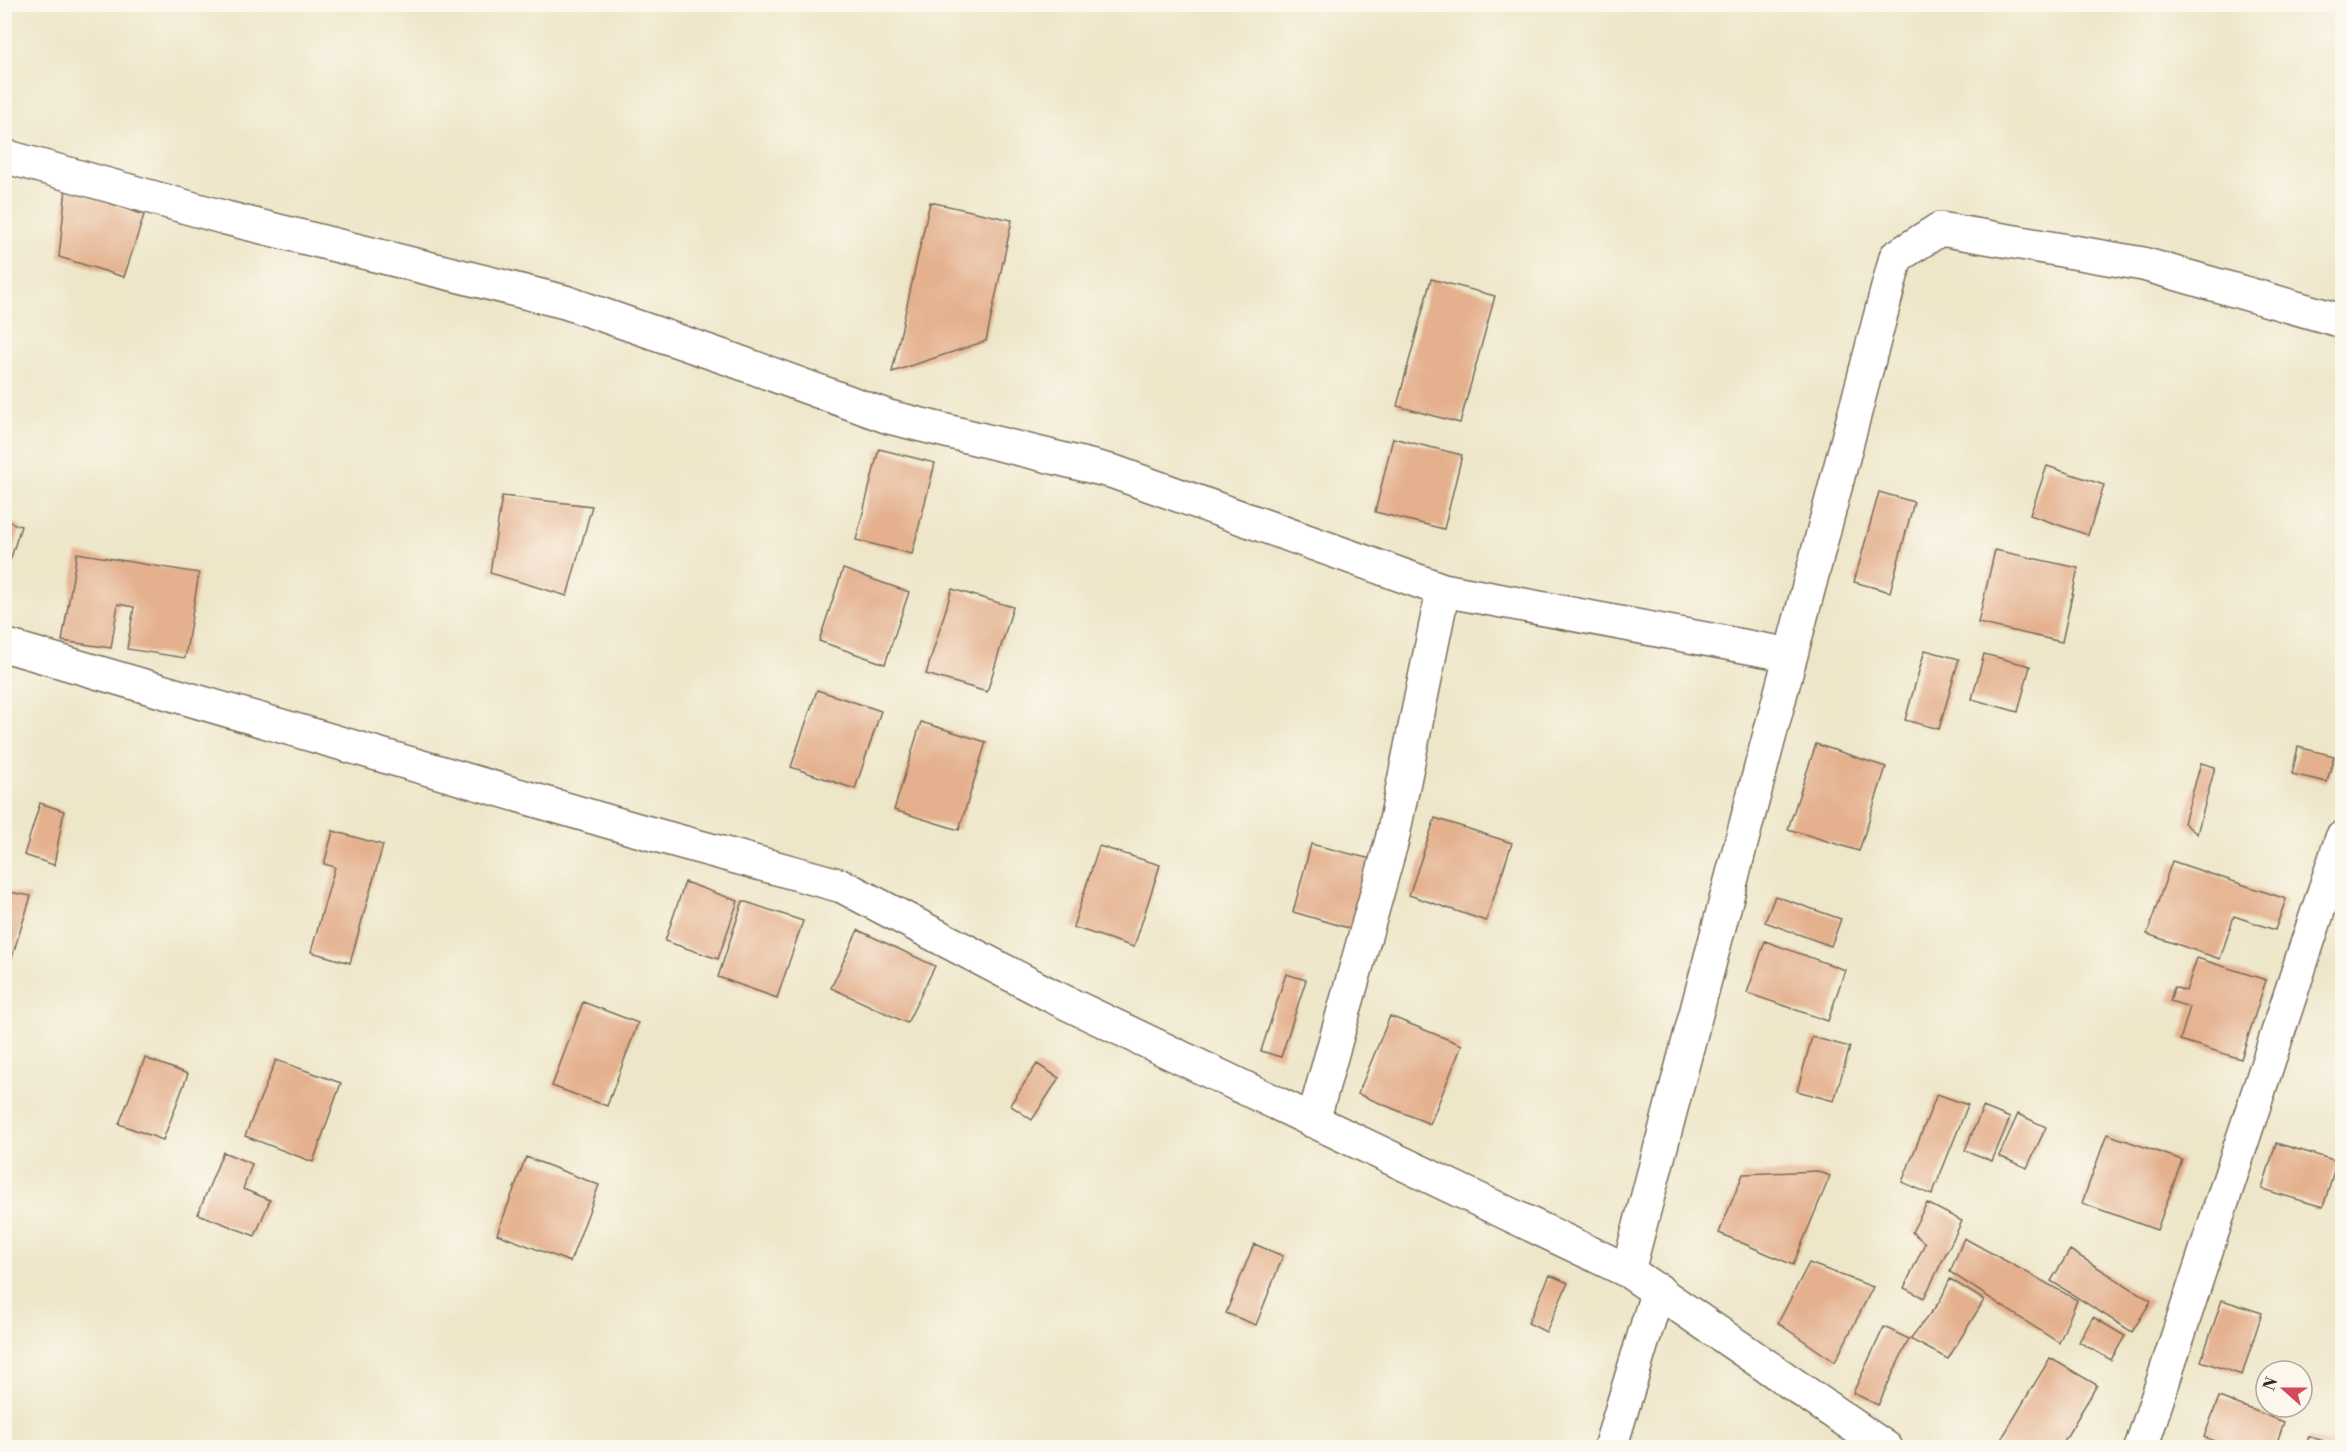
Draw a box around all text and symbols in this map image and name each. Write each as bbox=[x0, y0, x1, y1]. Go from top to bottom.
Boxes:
north arrow bbox=[2254, 1359, 2314, 1419]
text: N bbox=[2259, 1374, 2283, 1393]

